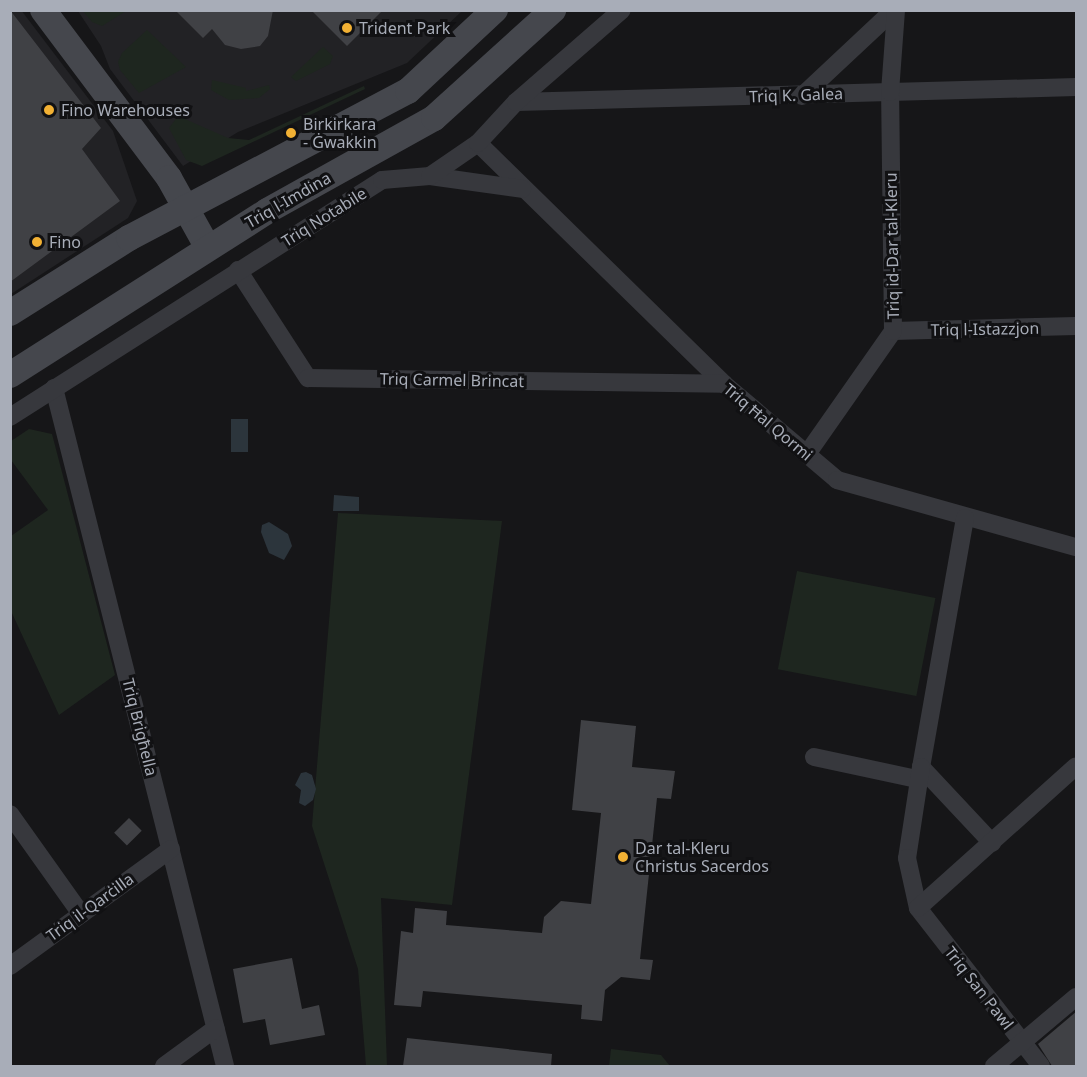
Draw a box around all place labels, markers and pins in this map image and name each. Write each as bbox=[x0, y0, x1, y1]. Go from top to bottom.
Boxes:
place label: Trident Park bbox=[359, 18, 450, 38]
marker: Trident Park bbox=[340, 21, 354, 35]
place label: Fino Warehouses bbox=[61, 100, 190, 120]
marker: Fino Warehouses bbox=[42, 103, 56, 117]
place label: Birkirkara - Ġwakkin bbox=[303, 114, 377, 152]
marker: Birkirkara - Ġwakkin bbox=[284, 126, 298, 140]
place label: Fino bbox=[49, 232, 81, 252]
marker: Fino bbox=[30, 235, 44, 249]
place label: Dar tal-Kleru Christus Sacerdos bbox=[635, 838, 769, 876]
marker: Dar tal-Kleru Christus Sacerdos bbox=[616, 850, 630, 864]

